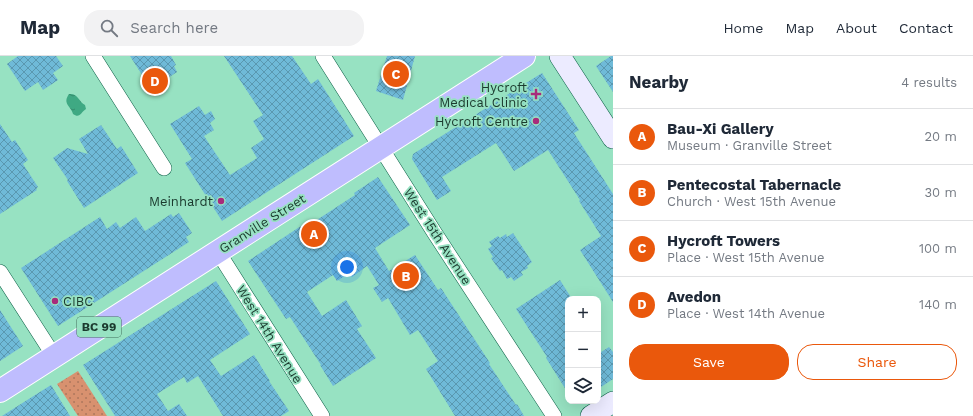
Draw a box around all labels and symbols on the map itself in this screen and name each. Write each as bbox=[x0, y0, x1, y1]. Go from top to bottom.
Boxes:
pin: C bbox=[383, 59, 409, 89]
pin: D bbox=[142, 66, 168, 96]
place label: Hycroft Medical Clinic bbox=[439, 80, 528, 110]
marker: Hycroft Medical Clinic bbox=[530, 88, 542, 100]
place label: Hycroft Centre bbox=[435, 114, 528, 129]
marker: Hycroft Centre bbox=[531, 116, 541, 126]
street label: West 15th Avenue bbox=[401, 185, 474, 287]
street label: Granville Street bbox=[216, 191, 309, 256]
place label: Meinhardt bbox=[149, 194, 214, 209]
marker: Meinhardt bbox=[216, 196, 226, 206]
pin: A bbox=[301, 219, 327, 249]
your location bbox=[337, 257, 357, 277]
pin: B bbox=[393, 261, 419, 291]
street label: West 14th Avenue bbox=[233, 283, 306, 386]
place label: CIBC bbox=[63, 294, 93, 309]
marker: CIBC bbox=[50, 296, 60, 306]
road number: BC 99 bbox=[77, 317, 121, 337]

